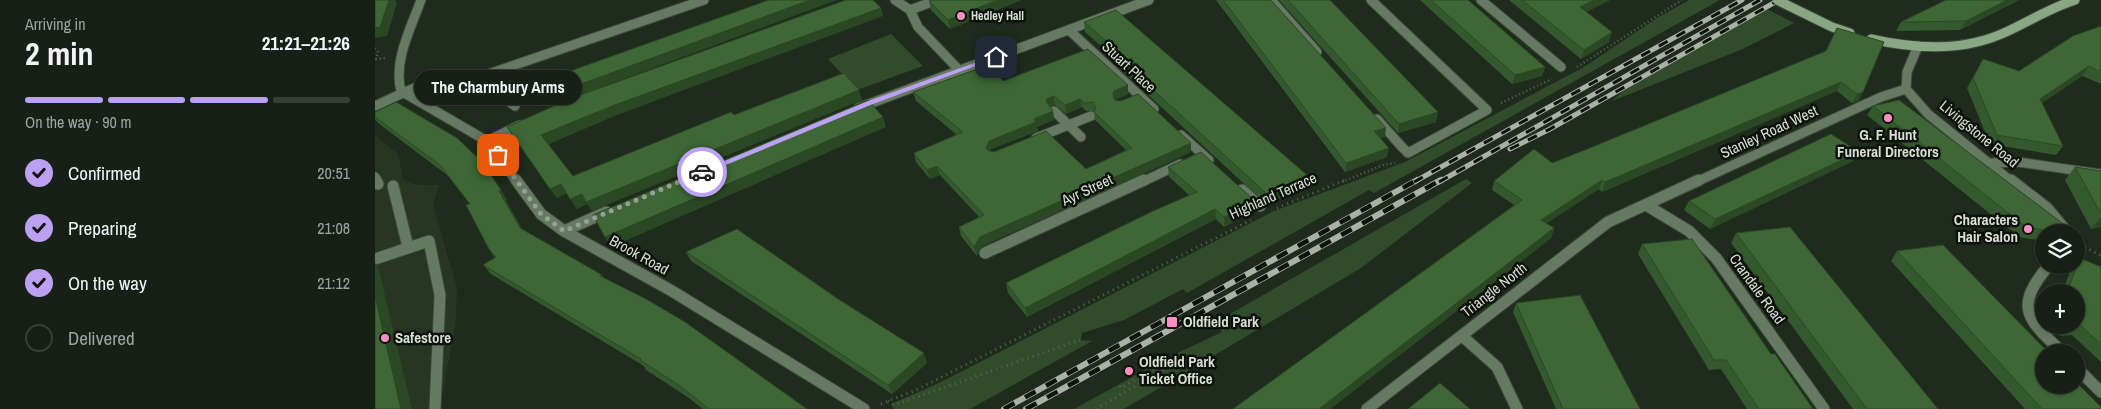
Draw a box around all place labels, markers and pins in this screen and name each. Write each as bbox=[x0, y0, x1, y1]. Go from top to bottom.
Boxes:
place label: Hedley Hall bbox=[971, 8, 1024, 24]
marker: Hedley Hall bbox=[955, 10, 967, 22]
pin bbox=[975, 36, 1017, 78]
callout: The Charmbury Arms bbox=[414, 70, 582, 105]
marker: G. F. Hunt Funeral Directors bbox=[1882, 112, 1894, 124]
place label: G. F. Hunt Funeral Directors bbox=[1837, 124, 1939, 162]
pin bbox=[477, 134, 519, 176]
place label: Characters Hair Salon bbox=[1954, 209, 2018, 247]
marker: Characters Hair Salon bbox=[2022, 223, 2034, 235]
place label: Oldfield Park bbox=[1183, 311, 1259, 332]
marker: Oldfield Park bbox=[1165, 315, 1179, 329]
place label: Safestore bbox=[395, 327, 451, 348]
marker: Safestore bbox=[379, 332, 391, 344]
place label: Oldfield Park Ticket Office bbox=[1139, 351, 1215, 389]
marker: Oldfield Park Ticket Office bbox=[1123, 365, 1135, 377]

